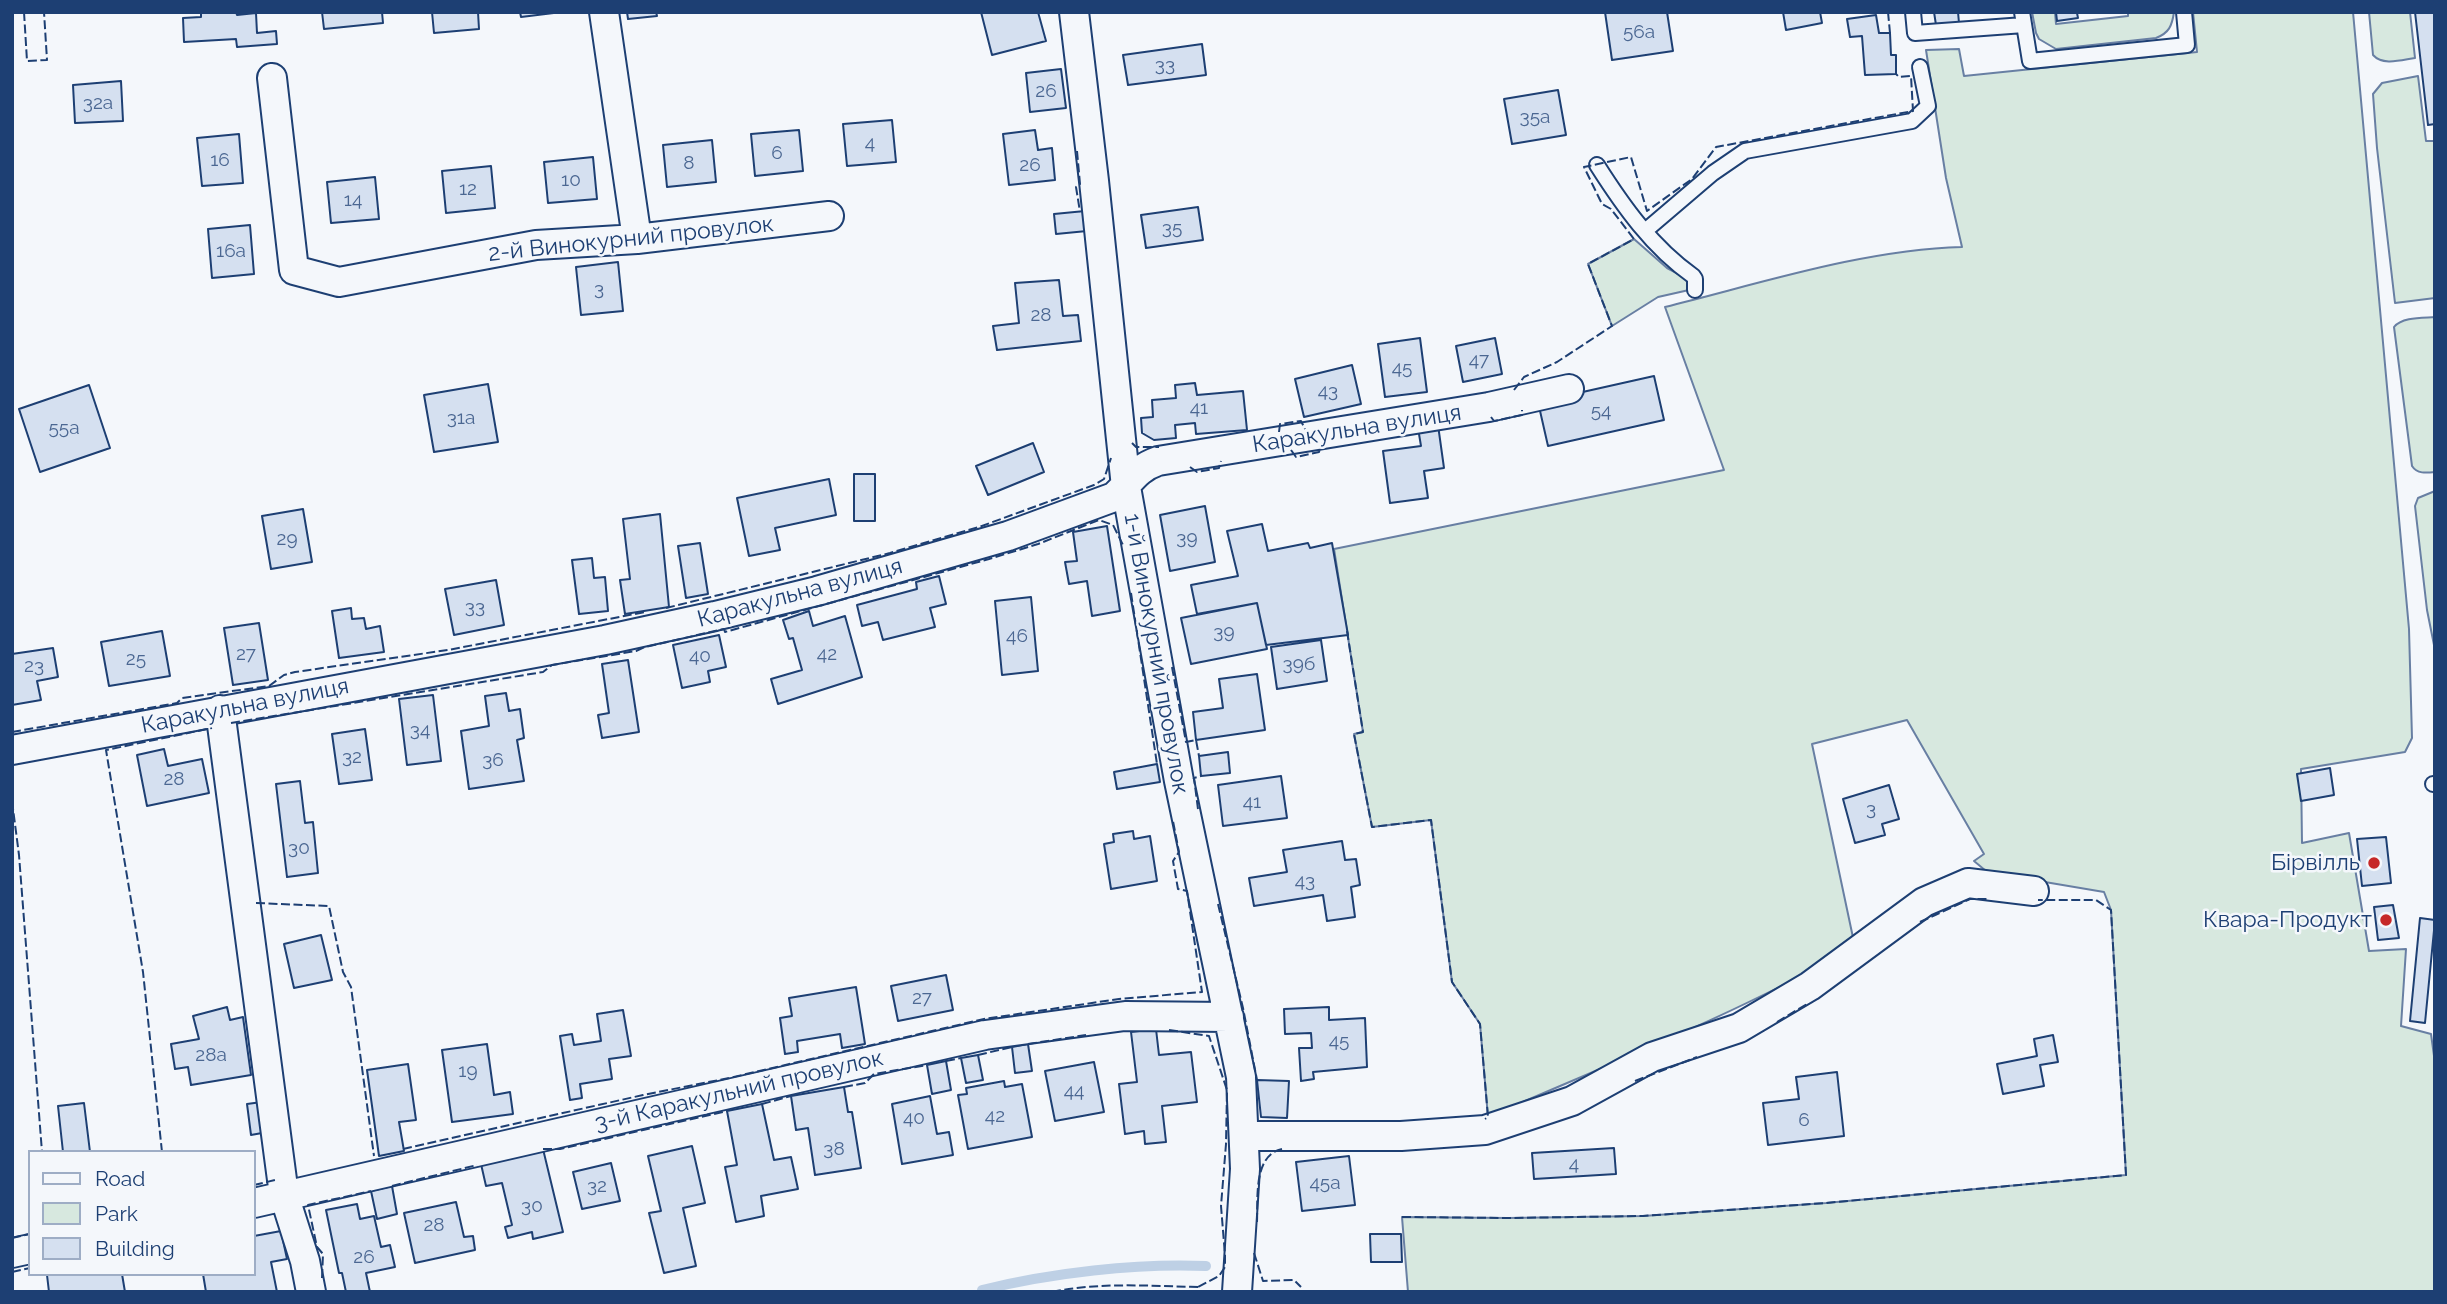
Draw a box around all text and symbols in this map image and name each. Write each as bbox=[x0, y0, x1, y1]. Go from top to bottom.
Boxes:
house number: 56а bbox=[1623, 21, 1655, 43]
house number: 33 bbox=[1155, 54, 1175, 76]
house number: 26 bbox=[1035, 80, 1057, 102]
house number: 32а bbox=[83, 92, 113, 114]
house number: 35а bbox=[1520, 106, 1550, 128]
house number: 4 bbox=[865, 132, 875, 154]
house number: 6 bbox=[771, 142, 783, 164]
house number: 16 bbox=[210, 149, 230, 171]
house number: 8 bbox=[683, 152, 695, 174]
house number: 26 bbox=[1019, 154, 1041, 176]
house number: 10 bbox=[561, 169, 581, 191]
house number: 12 bbox=[459, 178, 477, 200]
house number: 14 bbox=[344, 189, 362, 211]
street label: 2-й Винокурний провулок bbox=[487, 210, 775, 268]
house number: 35 bbox=[1162, 217, 1182, 239]
house number: 16а bbox=[216, 240, 246, 262]
house number: 3 bbox=[594, 278, 604, 300]
house number: 28 bbox=[1030, 304, 1052, 326]
house number: 47 bbox=[1469, 349, 1489, 371]
house number: 45 bbox=[1392, 357, 1412, 379]
house number: 43 bbox=[1318, 380, 1338, 402]
house number: 41 bbox=[1190, 397, 1208, 419]
street label: Каракульна вулиця bbox=[1251, 399, 1463, 459]
house number: 54 bbox=[1591, 400, 1611, 422]
house number: 31а bbox=[447, 407, 475, 429]
house number: 55а bbox=[48, 417, 80, 439]
street label: 1-й Винокурний провулок bbox=[1118, 511, 1194, 797]
house number: 39 bbox=[1176, 527, 1198, 549]
house number: 29 bbox=[276, 528, 298, 550]
street label: Каракульна вулиця bbox=[694, 552, 906, 634]
house number: 33 bbox=[465, 596, 485, 618]
house number: 39 bbox=[1213, 621, 1235, 643]
house number: 46 bbox=[1006, 625, 1028, 647]
house number: 27 bbox=[236, 643, 256, 665]
house number: 42 bbox=[817, 643, 837, 665]
house number: 40 bbox=[689, 645, 711, 667]
house number: 25 bbox=[126, 648, 146, 670]
house number: 39б bbox=[1283, 653, 1315, 675]
house number: 23 bbox=[24, 655, 44, 677]
street label: Каракульна вулиця bbox=[139, 672, 351, 740]
house number: 34 bbox=[410, 719, 430, 741]
house number: 32 bbox=[342, 746, 362, 768]
house number: 36 bbox=[482, 749, 504, 771]
house number: 28 bbox=[163, 768, 185, 790]
house number: 41 bbox=[1243, 791, 1261, 813]
house number: 3 bbox=[1866, 798, 1876, 820]
house number: 30 bbox=[288, 837, 310, 859]
place label: Бірвілль bbox=[2271, 849, 2360, 877]
marker: Бірвілль bbox=[2366, 855, 2382, 871]
house number: 43 bbox=[1295, 870, 1315, 892]
place label: Квара-Продукт bbox=[2203, 906, 2372, 934]
marker: Квара-Продукт bbox=[2378, 912, 2394, 928]
house number: 27 bbox=[912, 987, 932, 1009]
house number: 45 bbox=[1329, 1030, 1349, 1052]
house number: 28а bbox=[195, 1044, 227, 1066]
street label: 3-й Каракульний провулок bbox=[592, 1044, 886, 1138]
house number: 19 bbox=[458, 1060, 478, 1082]
house number: 44 bbox=[1064, 1080, 1084, 1102]
house number: 42 bbox=[985, 1105, 1005, 1127]
house number: 40 bbox=[903, 1107, 925, 1129]
house number: 6 bbox=[1798, 1109, 1810, 1131]
house number: 38 bbox=[823, 1138, 845, 1160]
legend bbox=[28, 1150, 256, 1276]
house number: 4 bbox=[1569, 1153, 1579, 1175]
text: Road bbox=[95, 1166, 145, 1191]
house number: 45а bbox=[1309, 1172, 1341, 1194]
house number: 32 bbox=[587, 1175, 607, 1197]
house number: 30 bbox=[521, 1195, 543, 1217]
text: Park bbox=[95, 1201, 138, 1226]
house number: 28 bbox=[423, 1214, 445, 1236]
text: Building bbox=[95, 1236, 175, 1261]
house number: 26 bbox=[353, 1246, 375, 1268]

